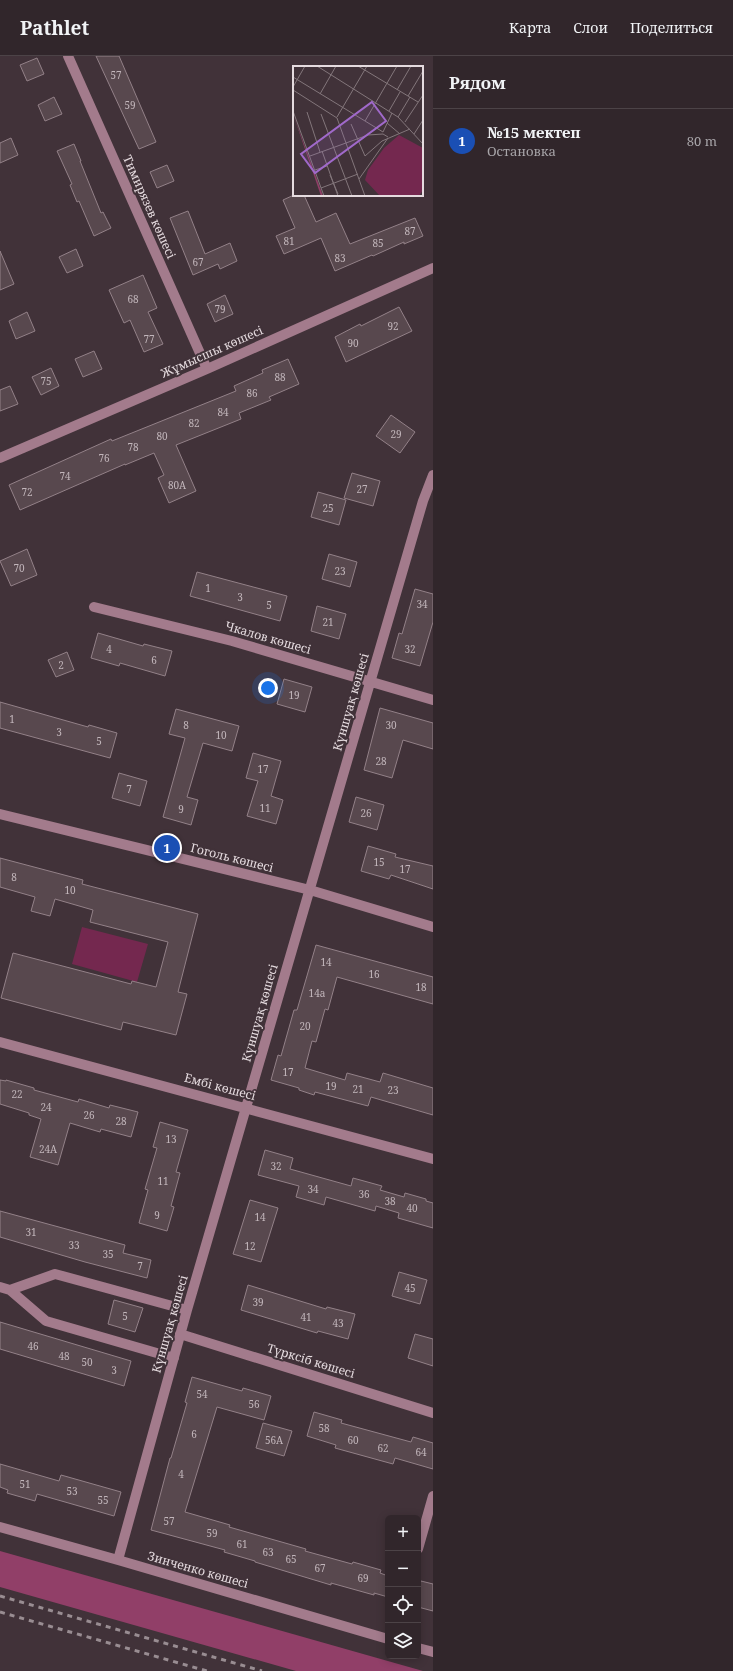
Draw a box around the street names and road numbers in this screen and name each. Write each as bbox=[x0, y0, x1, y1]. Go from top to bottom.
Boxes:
street label: Тимирязев көшесі bbox=[119, 152, 180, 261]
street label: Жұмысшы көшесі bbox=[157, 321, 266, 382]
street label: Чкалов көшесі bbox=[223, 617, 313, 658]
street label: Күншуақ көшесі bbox=[328, 651, 373, 753]
street label: Гоголь көшесі bbox=[189, 839, 275, 876]
street label: Күншуақ көшесі bbox=[237, 962, 282, 1064]
street label: Ембі көшесі bbox=[182, 1069, 258, 1104]
street label: Күншуақ көшесі bbox=[147, 1273, 192, 1375]
street label: Түрксіб көшесі bbox=[265, 1339, 357, 1382]
street label: Зинченко көшесі bbox=[146, 1547, 251, 1592]

